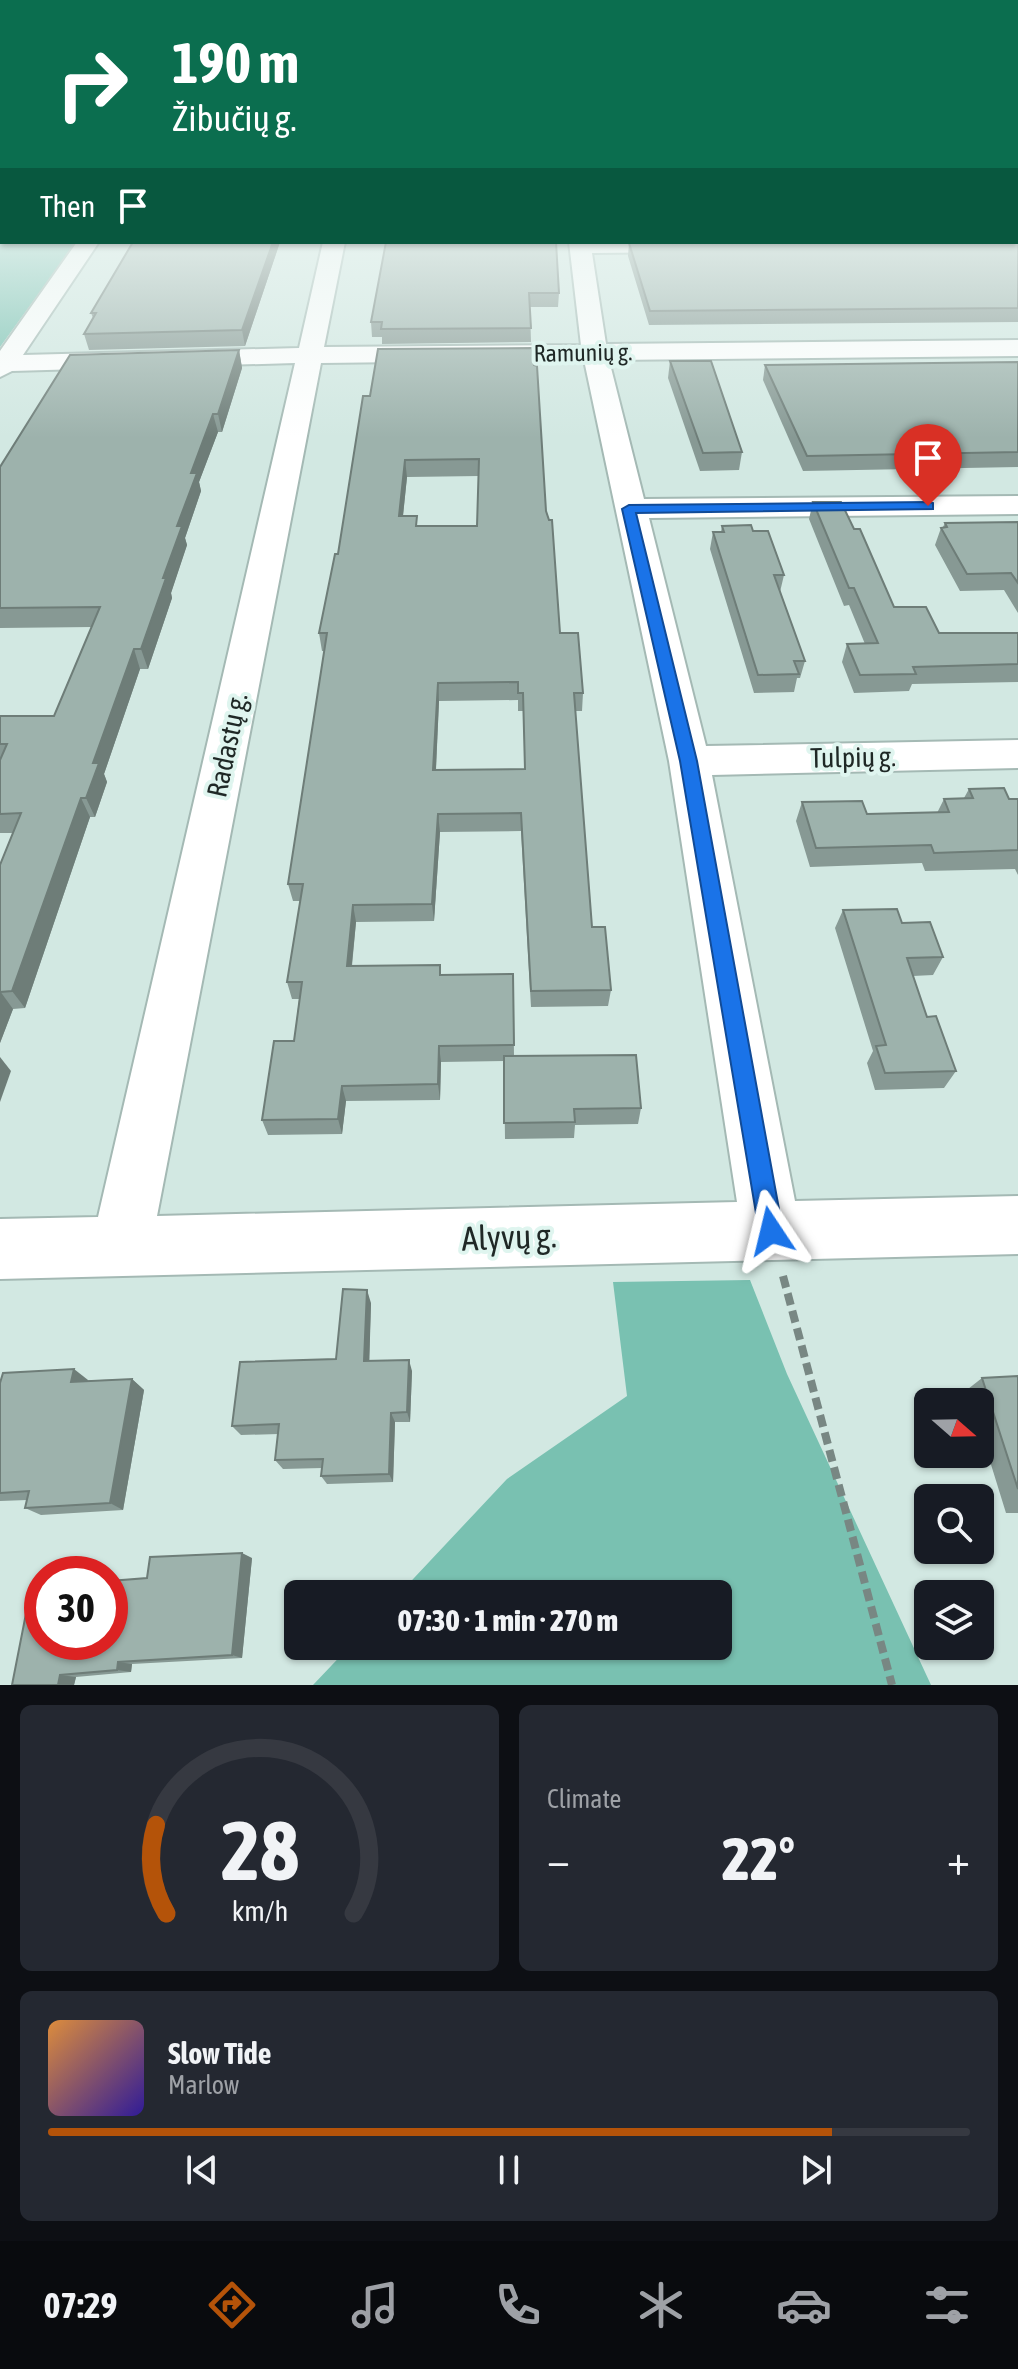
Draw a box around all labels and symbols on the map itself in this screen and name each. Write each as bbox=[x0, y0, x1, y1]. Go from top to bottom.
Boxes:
street label: Ramunių g. bbox=[533, 338, 633, 367]
pin bbox=[894, 424, 962, 506]
street label: Radastų g. bbox=[200, 690, 254, 800]
street label: Tulpių g. bbox=[810, 740, 896, 774]
position arrow bbox=[729, 1189, 813, 1273]
street label: Alyvų g. bbox=[461, 1215, 557, 1258]
north arrow bbox=[914, 1388, 994, 1468]
speed limit sign: 30 bbox=[24, 1556, 128, 1660]

